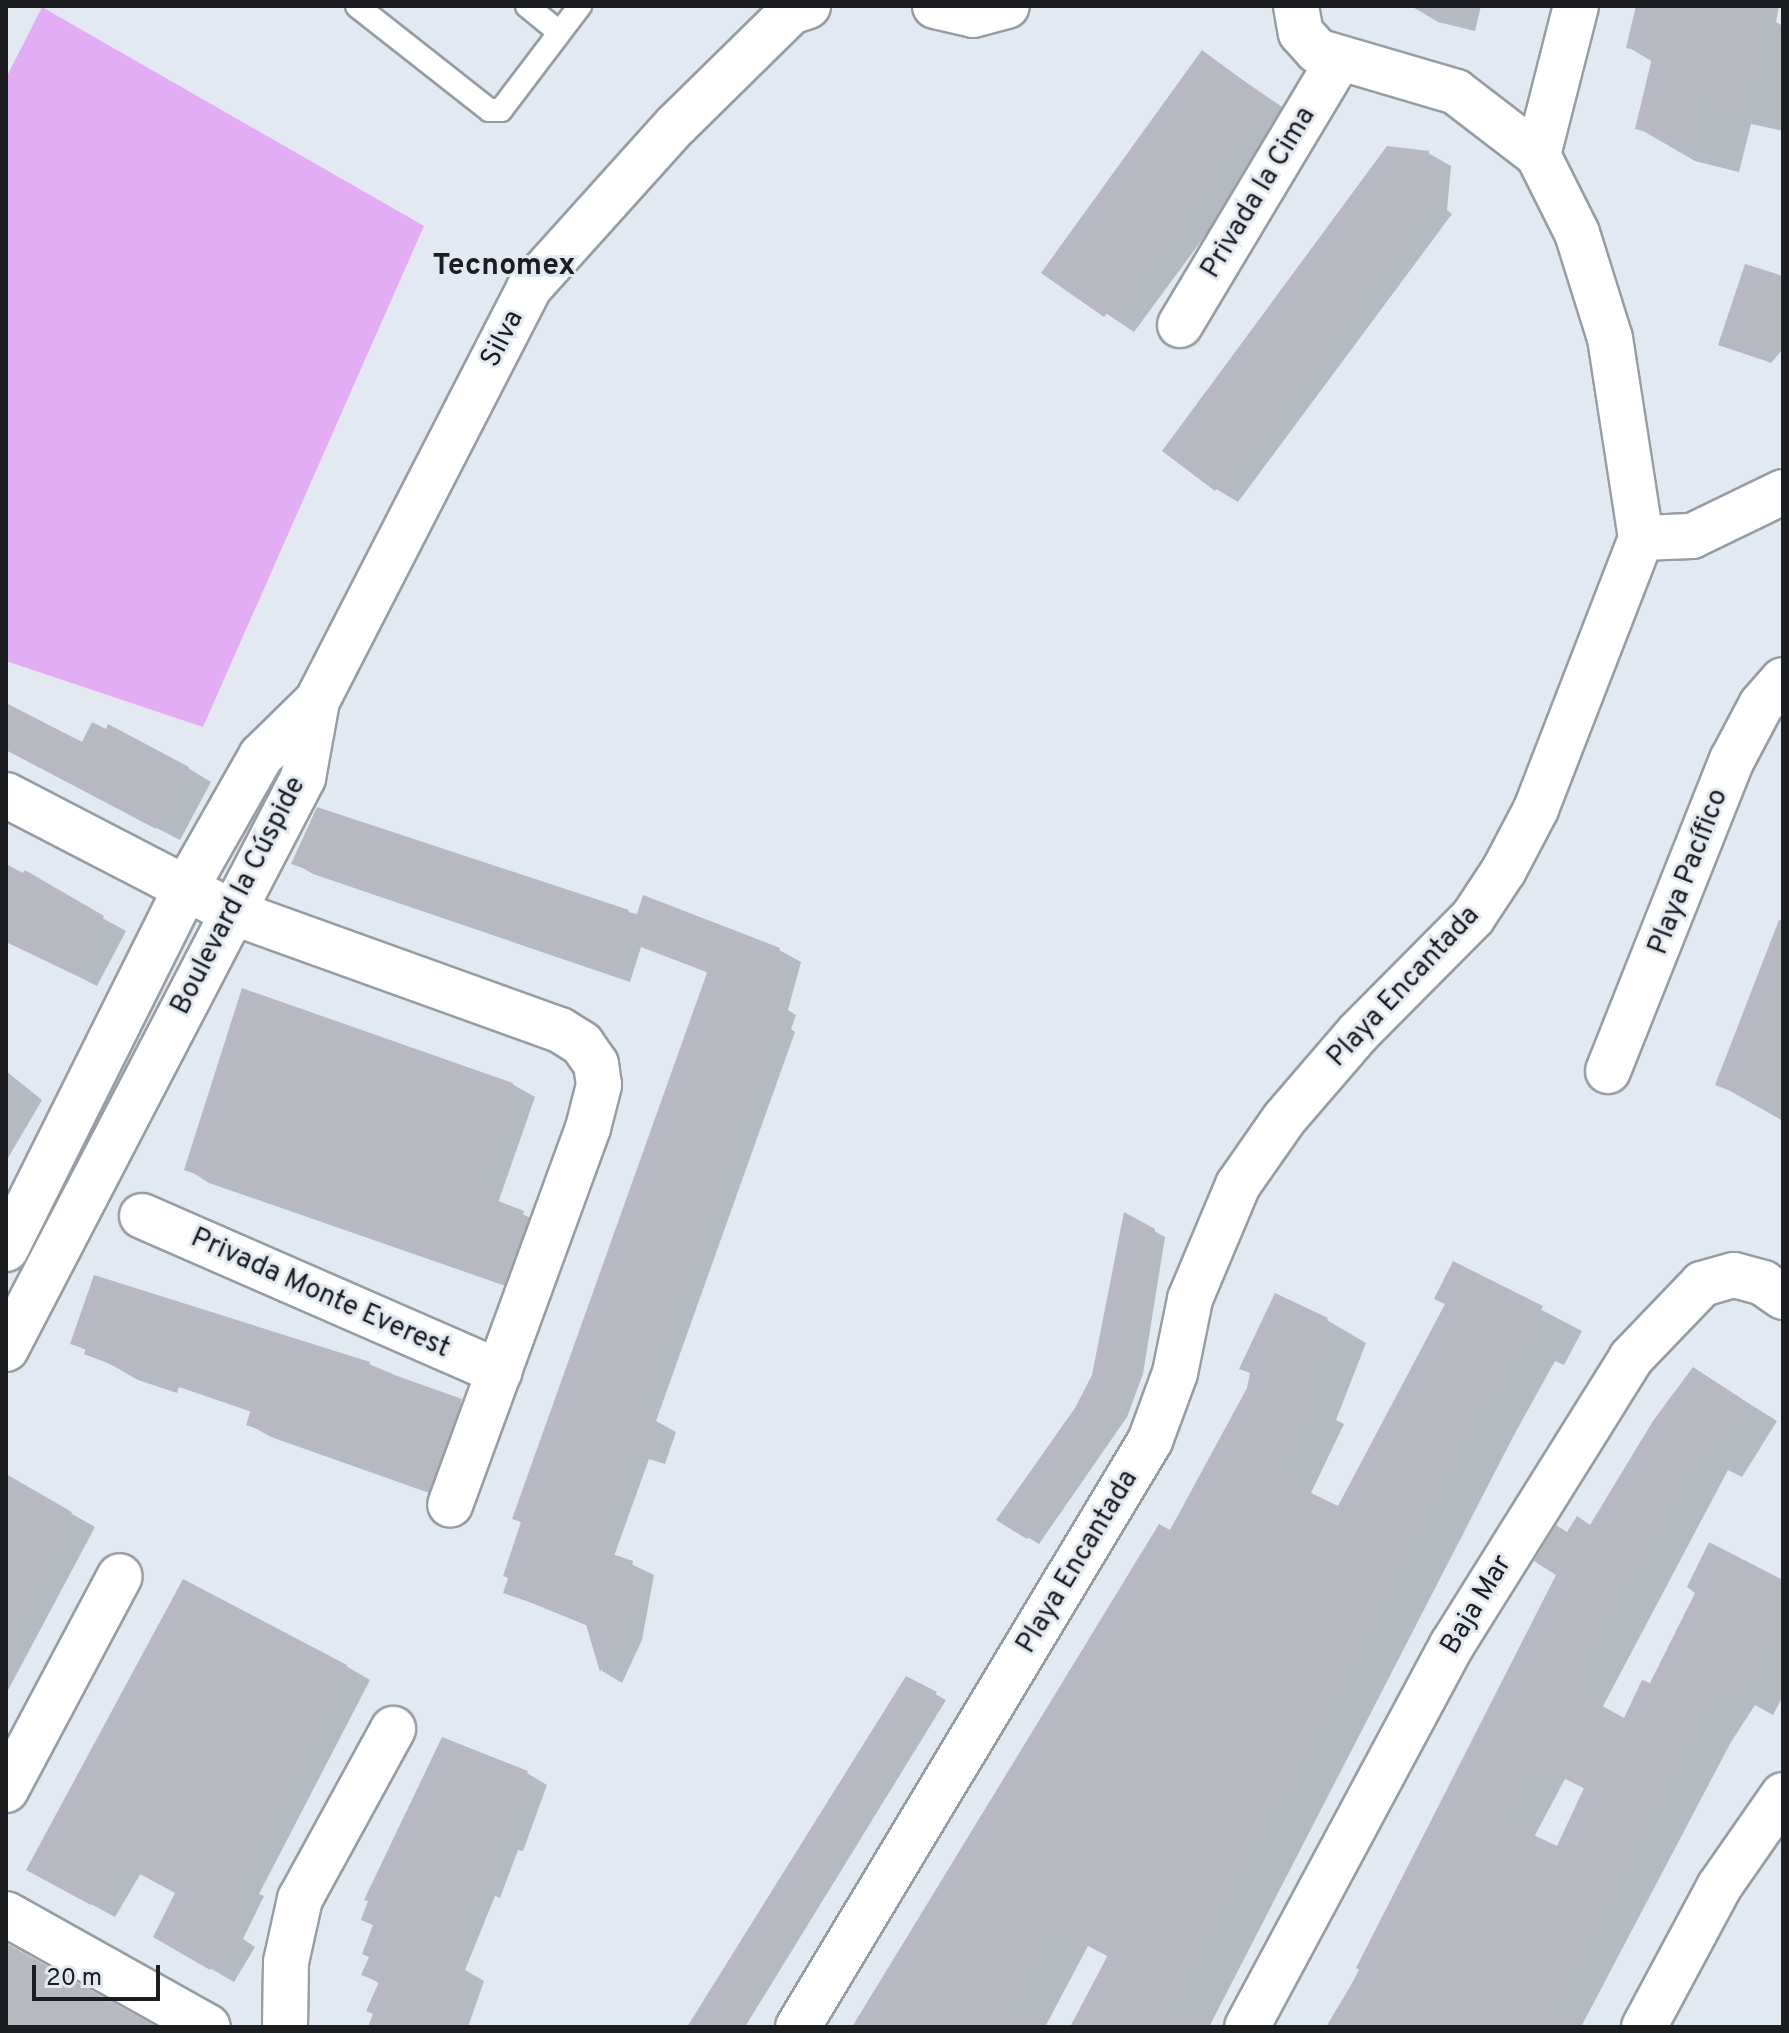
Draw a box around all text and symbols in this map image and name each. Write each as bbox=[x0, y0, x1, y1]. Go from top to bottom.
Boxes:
street label: Privada la Cima bbox=[1195, 101, 1323, 285]
district label: Tecnomex bbox=[432, 249, 576, 285]
street label: Silva bbox=[474, 305, 532, 373]
street label: Boulevard la Cúspide bbox=[164, 771, 314, 1021]
street label: Playa Pacífico bbox=[1642, 784, 1736, 960]
street label: Playa Encantada bbox=[1321, 899, 1487, 1075]
street label: Privada Monte Everest bbox=[185, 1222, 455, 1366]
street label: Playa Encantada bbox=[1010, 1464, 1146, 1660]
street label: Baja Mar bbox=[1434, 1549, 1520, 1661]
scale bar bbox=[36, 1949, 164, 1999]
text: 20 m bbox=[46, 1964, 102, 1994]

